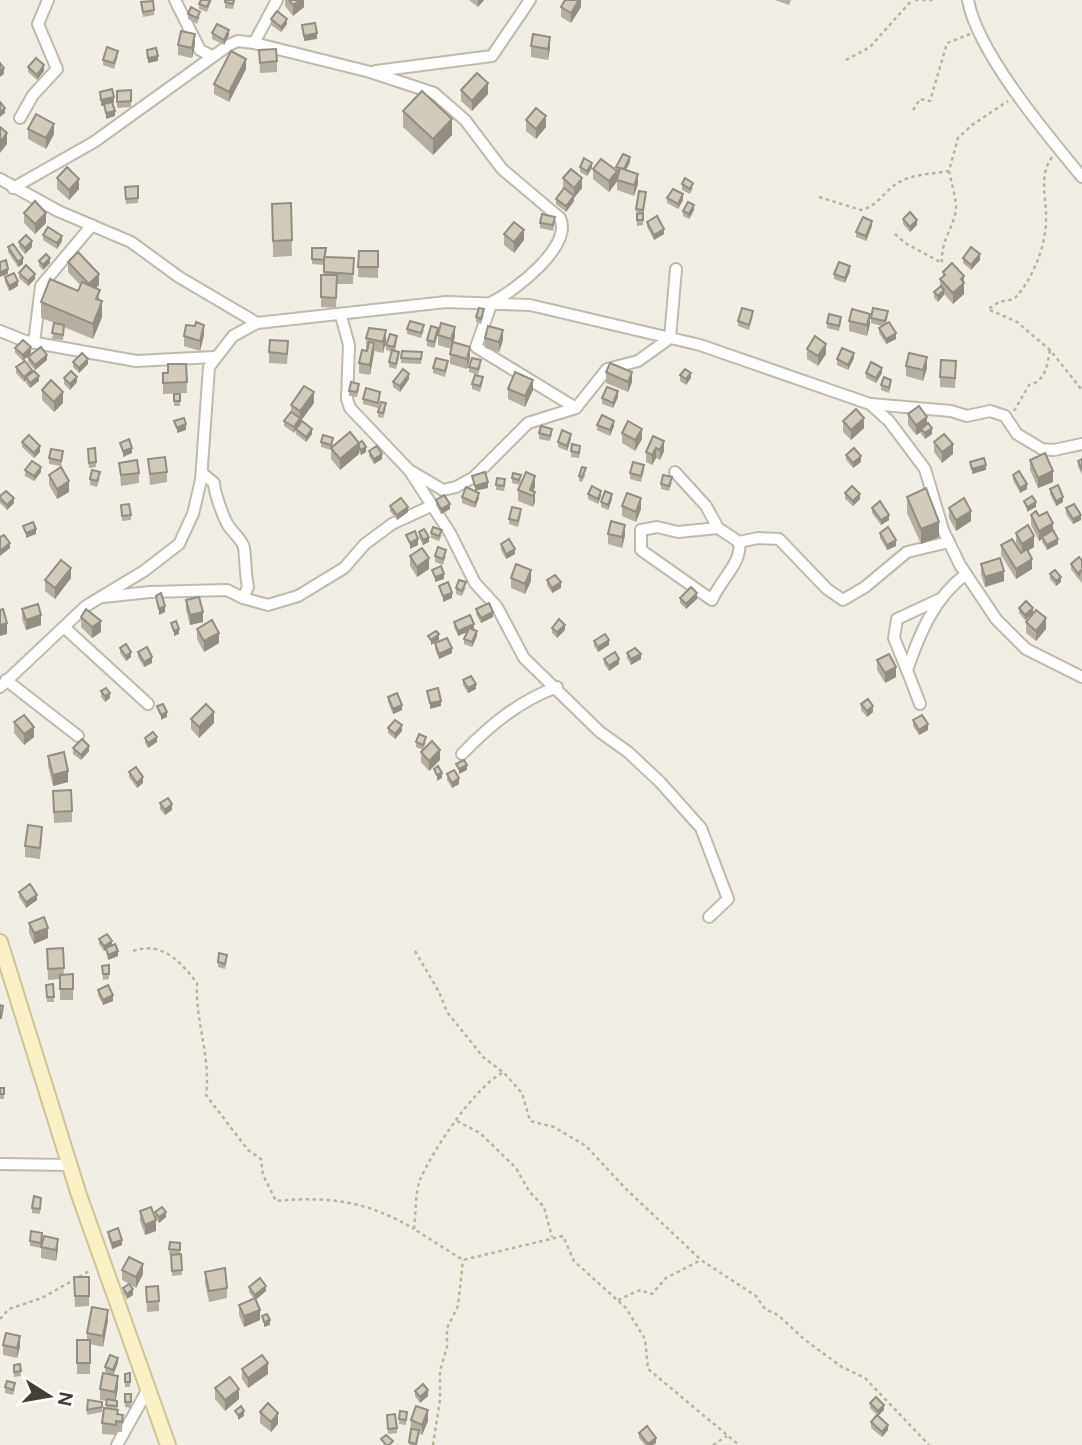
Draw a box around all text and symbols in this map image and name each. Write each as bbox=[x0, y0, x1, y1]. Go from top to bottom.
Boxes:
north arrow bbox=[14, 1361, 84, 1431]
text: N bbox=[52, 1390, 79, 1408]

